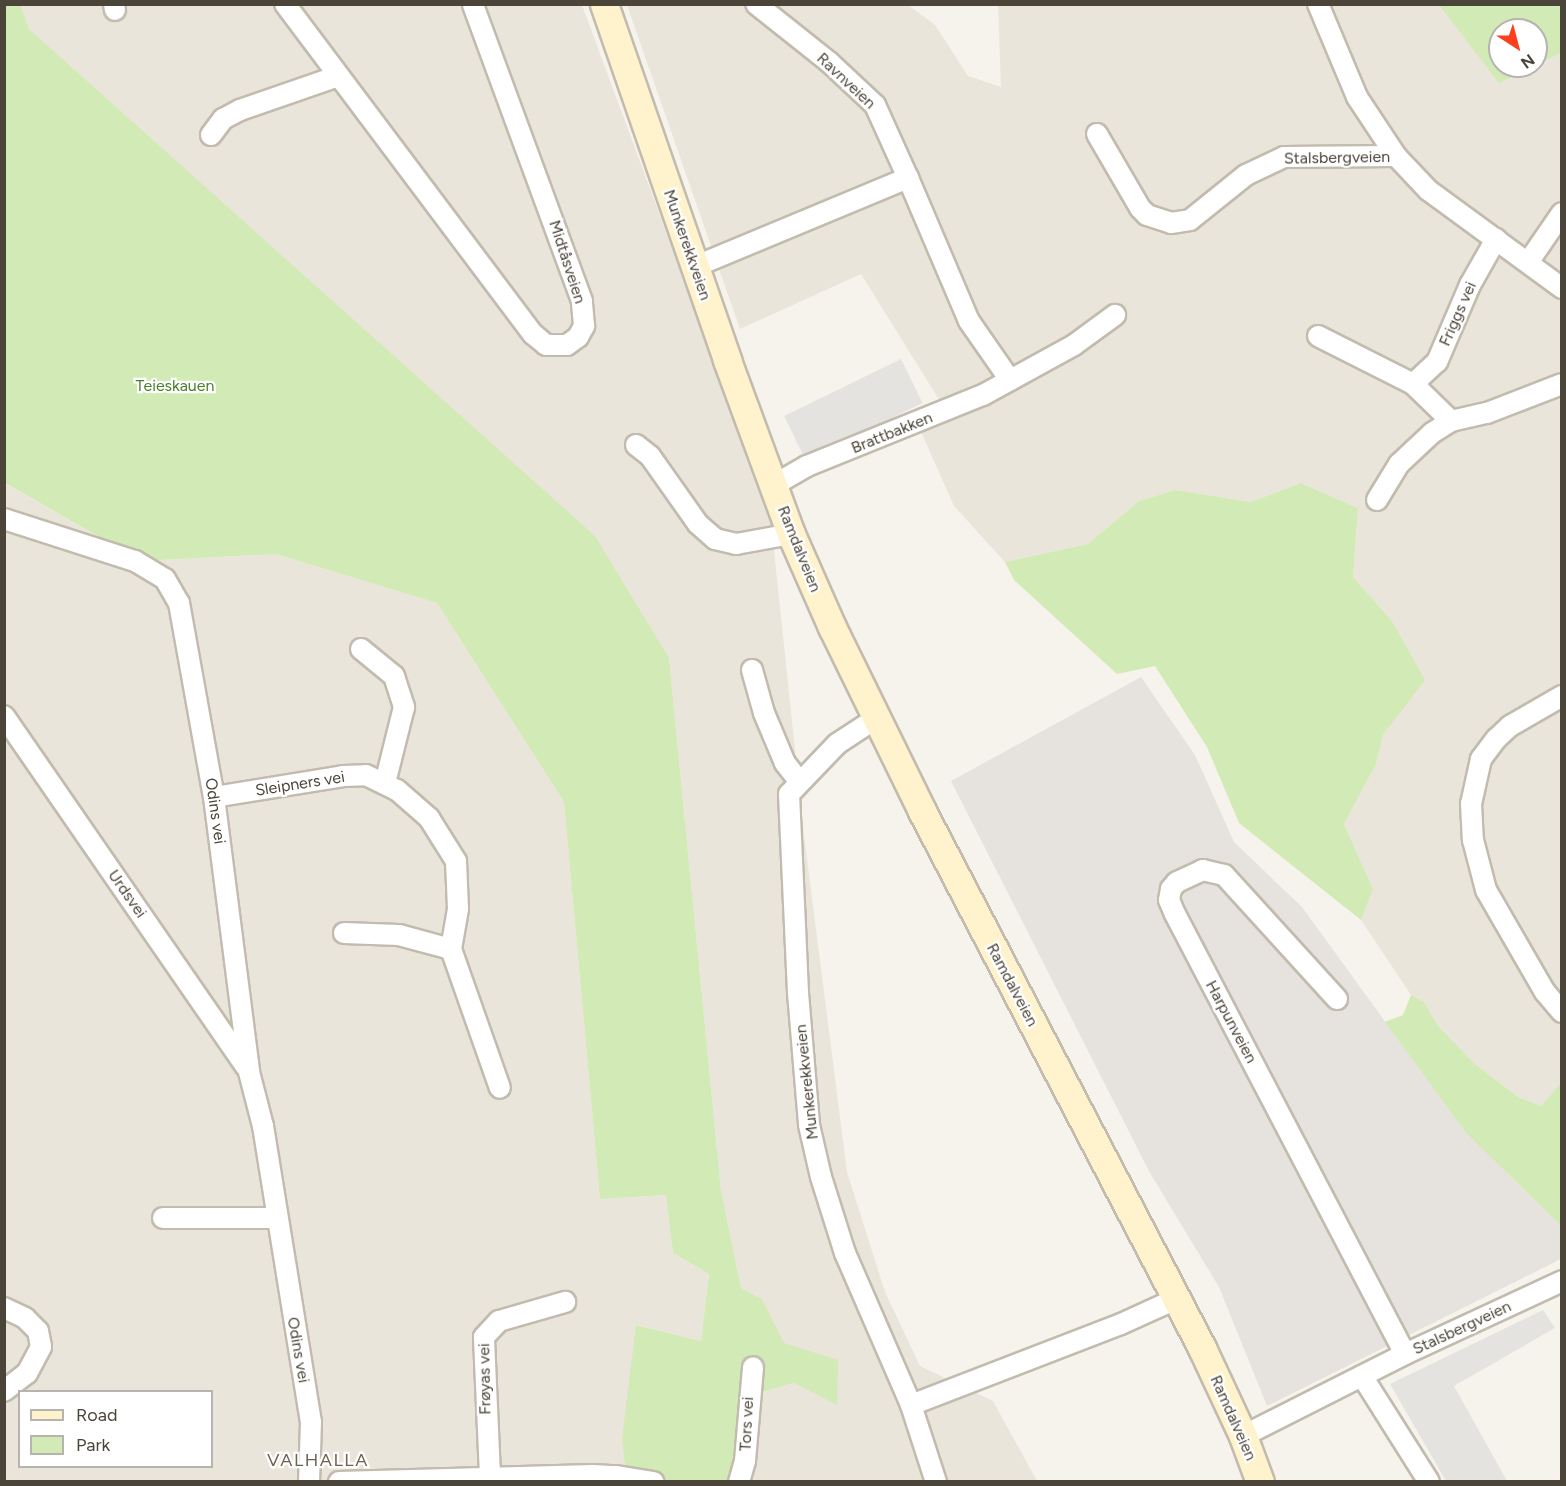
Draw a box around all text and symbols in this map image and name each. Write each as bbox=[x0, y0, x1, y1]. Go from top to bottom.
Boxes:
north arrow bbox=[1488, 18, 1548, 78]
street label: Ravnveien bbox=[813, 49, 879, 113]
text: N bbox=[1517, 50, 1538, 73]
street label: Stalsbergveien bbox=[1284, 147, 1390, 169]
street label: Munkerekkveien bbox=[659, 187, 715, 303]
street label: Midtåsveien bbox=[545, 218, 589, 306]
street label: Friggs vei bbox=[1435, 279, 1481, 349]
park label: Teieskauen bbox=[136, 376, 214, 396]
street label: Brattbakken bbox=[849, 408, 935, 458]
street label: Ramdalveien bbox=[773, 503, 825, 595]
street label: Sleipners vei bbox=[254, 767, 346, 801]
street label: Odins vei bbox=[201, 777, 229, 845]
street label: Urdsvei bbox=[104, 866, 150, 922]
street label: Ramdalveien bbox=[982, 940, 1042, 1030]
street label: Harpunveien bbox=[1201, 977, 1261, 1067]
street label: Munkerekkveien bbox=[791, 1024, 823, 1140]
street label: Stalsbergveien bbox=[1410, 1297, 1514, 1359]
street label: Odins vei bbox=[283, 1316, 313, 1384]
street label: Frøyas vei bbox=[475, 1343, 495, 1415]
street label: Ramdalveien bbox=[1206, 1372, 1260, 1464]
legend bbox=[18, 1390, 213, 1468]
street label: Tors vei bbox=[736, 1396, 758, 1452]
text: Road bbox=[76, 1404, 117, 1426]
text: Park bbox=[76, 1434, 110, 1456]
district label: VALHALLA bbox=[267, 1449, 369, 1471]

